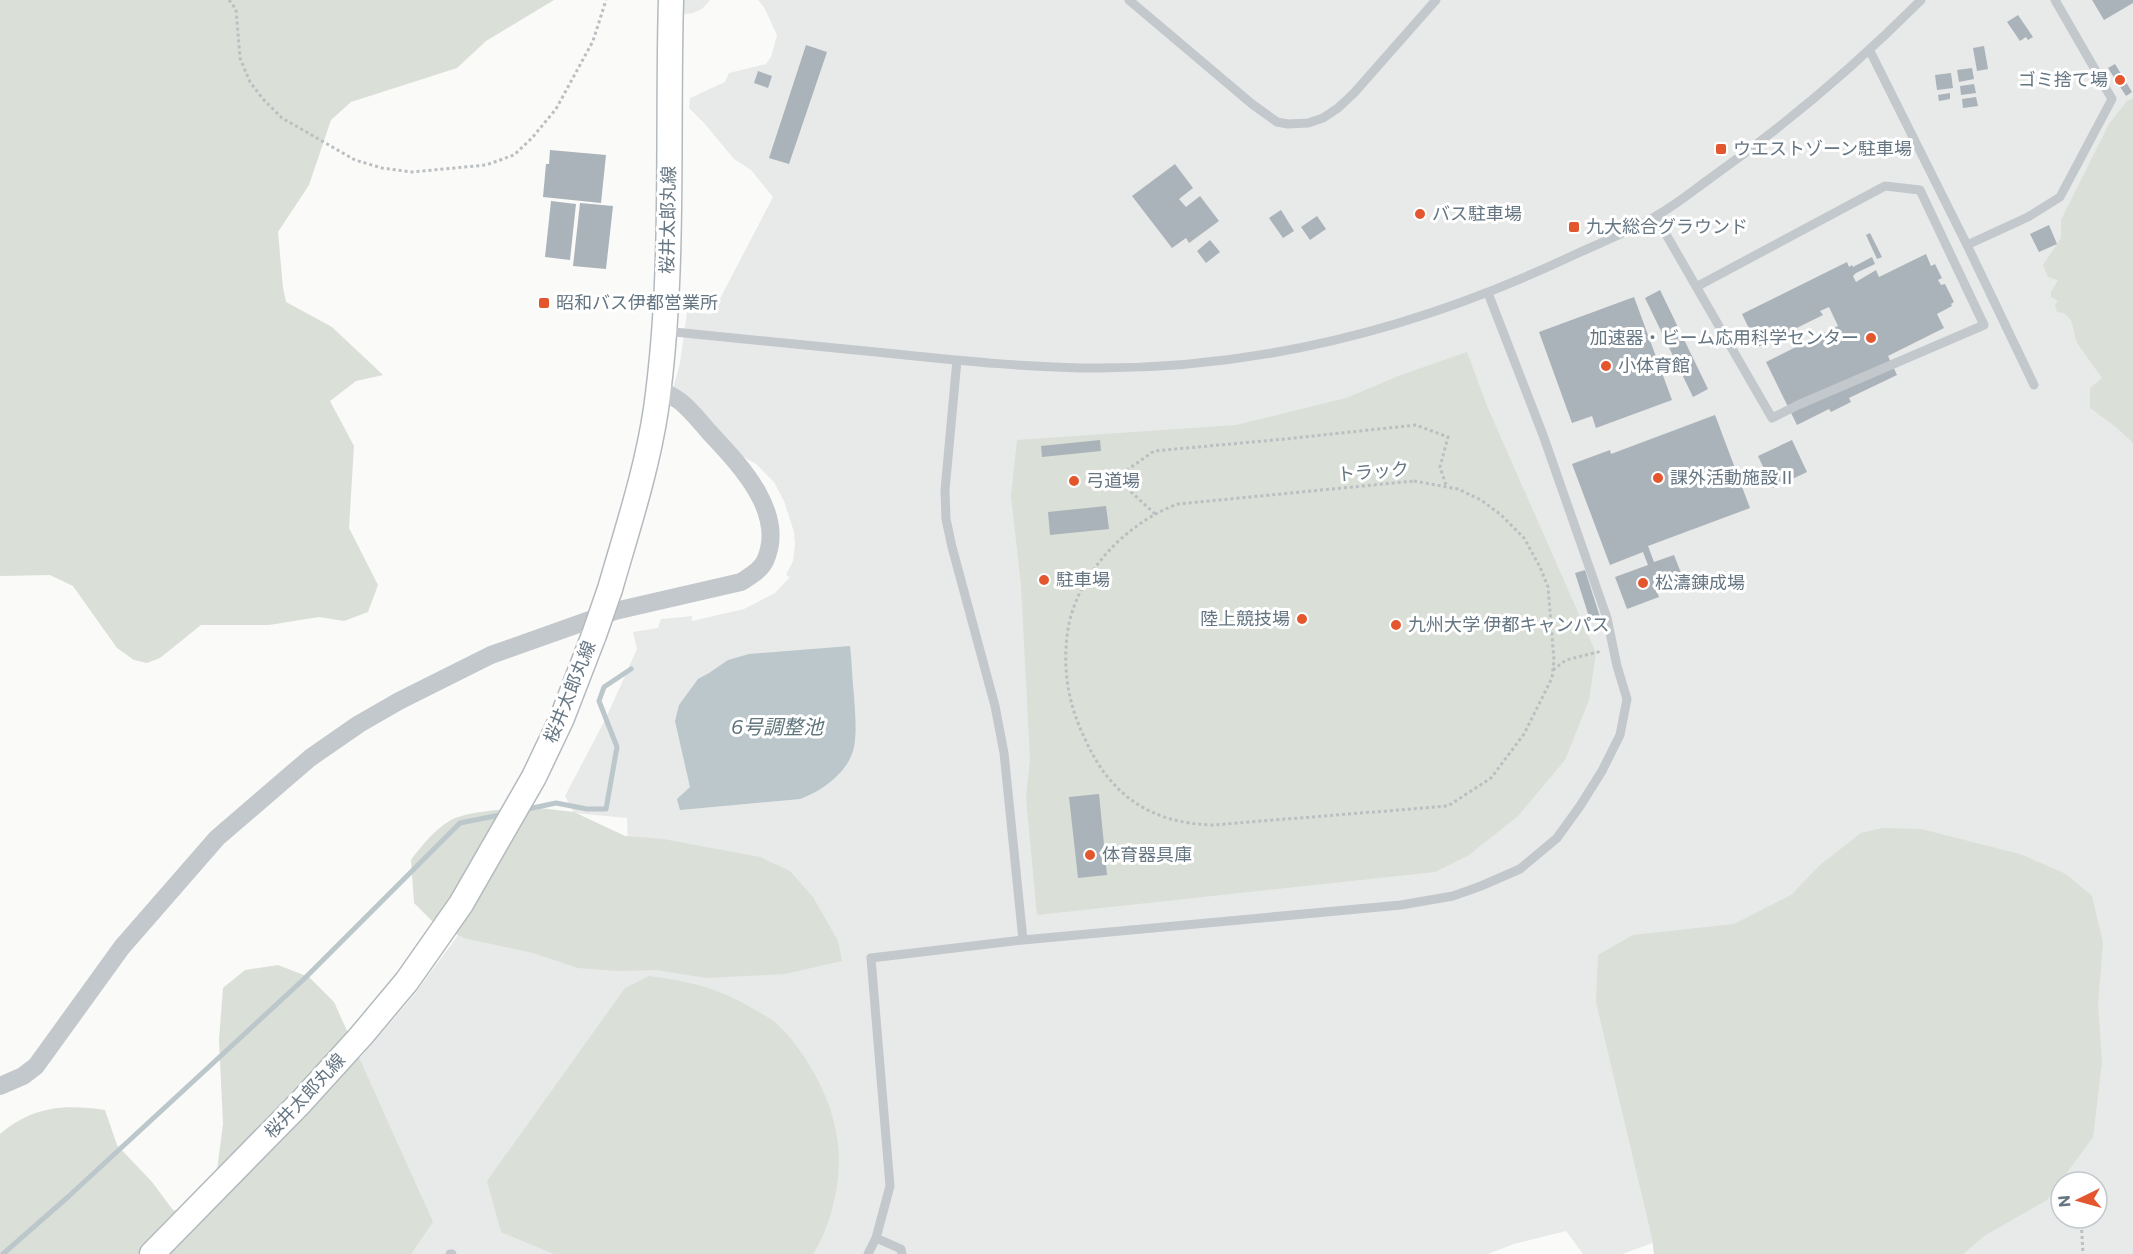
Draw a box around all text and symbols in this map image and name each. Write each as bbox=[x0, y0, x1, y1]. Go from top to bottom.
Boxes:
place label: ゴミ捨て場 bbox=[2018, 68, 2108, 90]
marker: ゴミ捨て場 bbox=[2113, 73, 2127, 87]
place label: ウエストゾーン駐車場 bbox=[1733, 137, 1912, 159]
marker: ウエストゾーン駐車場 bbox=[1714, 142, 1728, 156]
street label: 桜井太郎丸線 bbox=[655, 166, 679, 274]
place label: バス駐車場 bbox=[1432, 202, 1522, 224]
marker: バス駐車場 bbox=[1413, 207, 1427, 221]
place label: 九大総合グラウンド bbox=[1586, 215, 1748, 237]
marker: 九大総合グラウンド bbox=[1567, 220, 1581, 234]
place label: 昭和バス伊都営業所 bbox=[556, 291, 718, 313]
marker: 昭和バス伊都営業所 bbox=[537, 296, 551, 310]
place label: 加速器・ビーム応用科学センター bbox=[1590, 326, 1859, 348]
marker: 加速器・ビーム応用科学センター bbox=[1864, 331, 1878, 345]
place label: 小体育館 bbox=[1618, 354, 1690, 376]
marker: 小体育館 bbox=[1599, 359, 1613, 373]
street label: トラック bbox=[1336, 457, 1410, 485]
place label: 課外活動施設Ⅱ bbox=[1670, 466, 1796, 488]
place label: 弓道場 bbox=[1086, 469, 1140, 491]
marker: 課外活動施設Ⅱ bbox=[1651, 471, 1665, 485]
marker: 弓道場 bbox=[1067, 474, 1081, 488]
place label: 駐車場 bbox=[1056, 568, 1110, 590]
place label: 松濤錬成場 bbox=[1655, 571, 1745, 593]
marker: 駐車場 bbox=[1037, 573, 1051, 587]
marker: 松濤錬成場 bbox=[1636, 576, 1650, 590]
place label: 陸上競技場 bbox=[1200, 607, 1290, 629]
marker: 陸上競技場 bbox=[1295, 612, 1309, 626]
place label: 九州大学 伊都キャンパス bbox=[1408, 613, 1609, 635]
marker: 九州大学 伊都キャンパス bbox=[1389, 618, 1403, 632]
street label: 桜井太郎丸線 bbox=[539, 637, 600, 746]
water label: 6号調整池 bbox=[731, 714, 825, 738]
place label: 体育器具庫 bbox=[1102, 843, 1192, 865]
marker: 体育器具庫 bbox=[1083, 848, 1097, 862]
street label: 桜井太郎丸線 bbox=[259, 1048, 349, 1142]
north arrow bbox=[2049, 1170, 2109, 1230]
text: N bbox=[2054, 1195, 2074, 1208]

